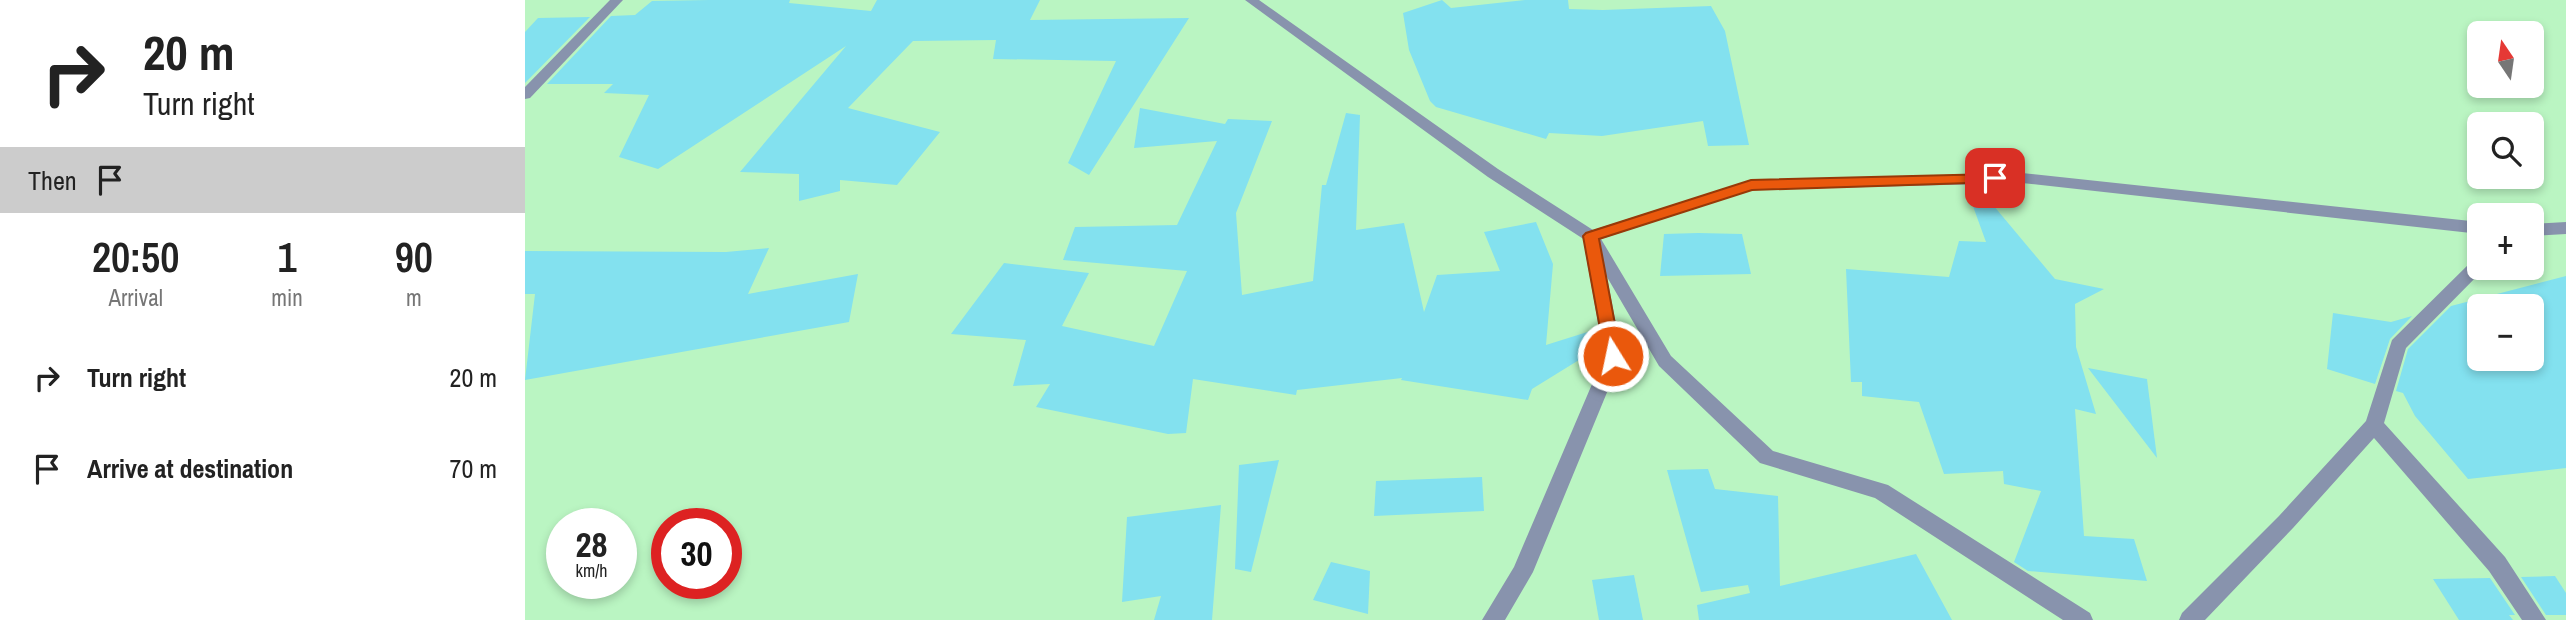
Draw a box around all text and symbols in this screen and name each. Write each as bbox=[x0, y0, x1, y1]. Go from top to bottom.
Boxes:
text: 20 m bbox=[143, 19, 235, 85]
north arrow bbox=[2467, 21, 2545, 98]
map controls bbox=[2467, 21, 2544, 371]
icon: right bbox=[28, 28, 119, 119]
text: Turn right bbox=[143, 82, 255, 125]
button: search bbox=[2467, 112, 2544, 189]
pin bbox=[1965, 148, 2025, 208]
icon: arrive bbox=[1976, 159, 2014, 197]
icon: arrive bbox=[91, 161, 129, 199]
text: Then bbox=[28, 163, 77, 198]
button: + bbox=[2467, 203, 2544, 280]
text: 20:50 bbox=[92, 229, 179, 285]
text: 1 bbox=[277, 229, 297, 285]
text: 90 bbox=[395, 229, 433, 285]
text: Arrival bbox=[108, 282, 163, 313]
text: min bbox=[271, 282, 303, 313]
text: m bbox=[406, 282, 422, 313]
button: − bbox=[2467, 294, 2544, 371]
position arrow bbox=[1576, 319, 1650, 393]
icon: right bbox=[28, 359, 66, 397]
text: Turn right bbox=[87, 360, 186, 395]
text: 20 m bbox=[450, 360, 497, 395]
icon: arrive bbox=[28, 450, 66, 488]
text: Arrive at destination bbox=[87, 451, 293, 486]
text: 70 m bbox=[450, 451, 497, 486]
speed limit sign: 30 bbox=[651, 508, 742, 599]
text: 28 bbox=[576, 521, 607, 568]
text: km/h bbox=[576, 558, 608, 583]

